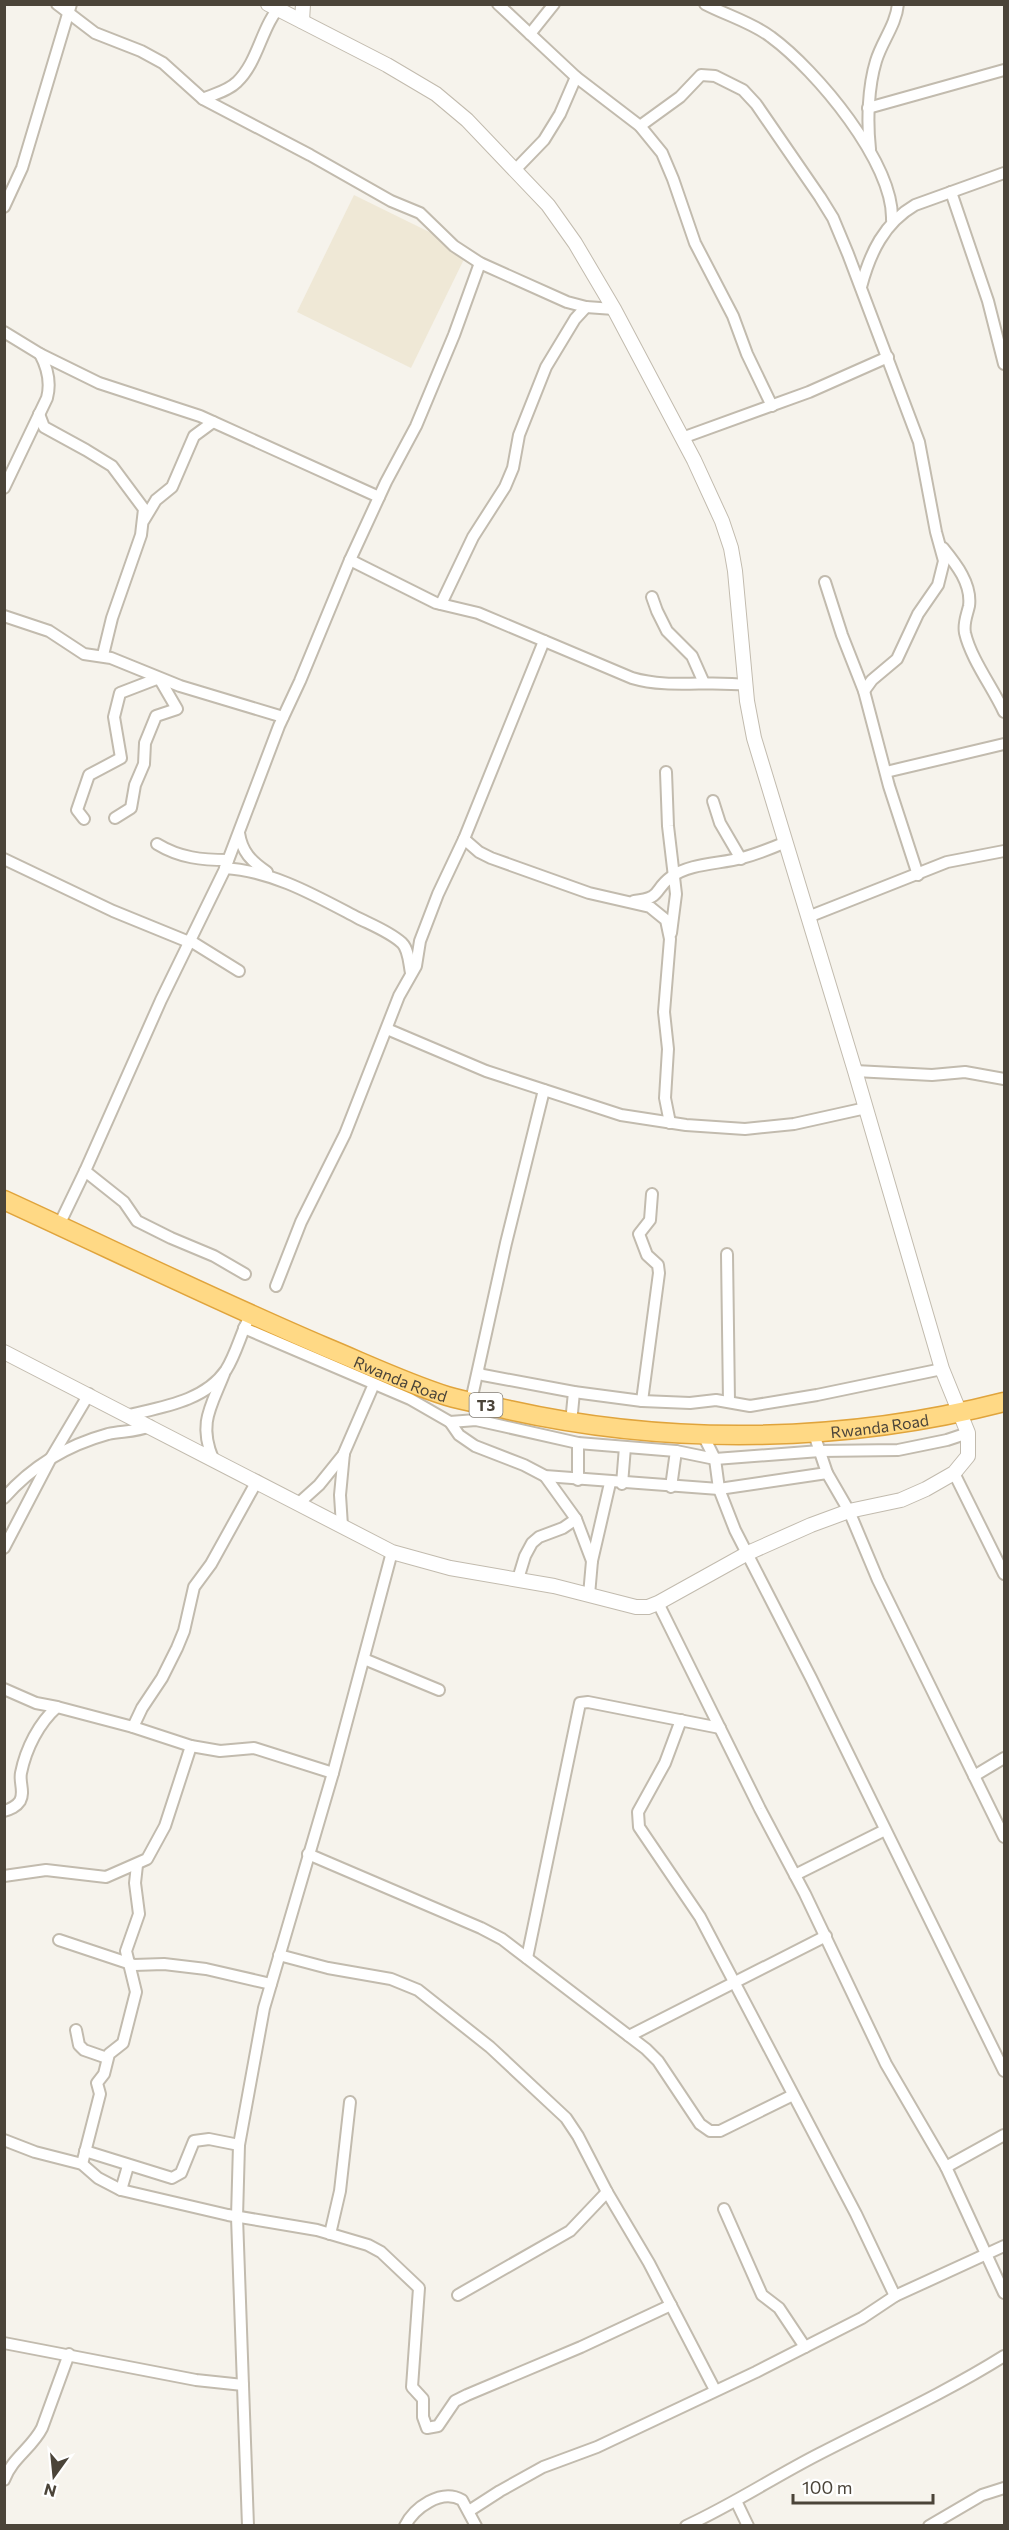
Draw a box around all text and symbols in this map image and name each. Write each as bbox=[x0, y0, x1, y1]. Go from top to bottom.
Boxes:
street label: Rwanda Road bbox=[351, 1351, 450, 1405]
road number: T3 bbox=[470, 1393, 502, 1417]
street label: Rwanda Road bbox=[830, 1409, 930, 1441]
north arrow bbox=[24, 2446, 84, 2506]
scale bar bbox=[793, 2467, 932, 2505]
text: 100 m bbox=[802, 2476, 852, 2498]
text: N bbox=[42, 2480, 58, 2502]

